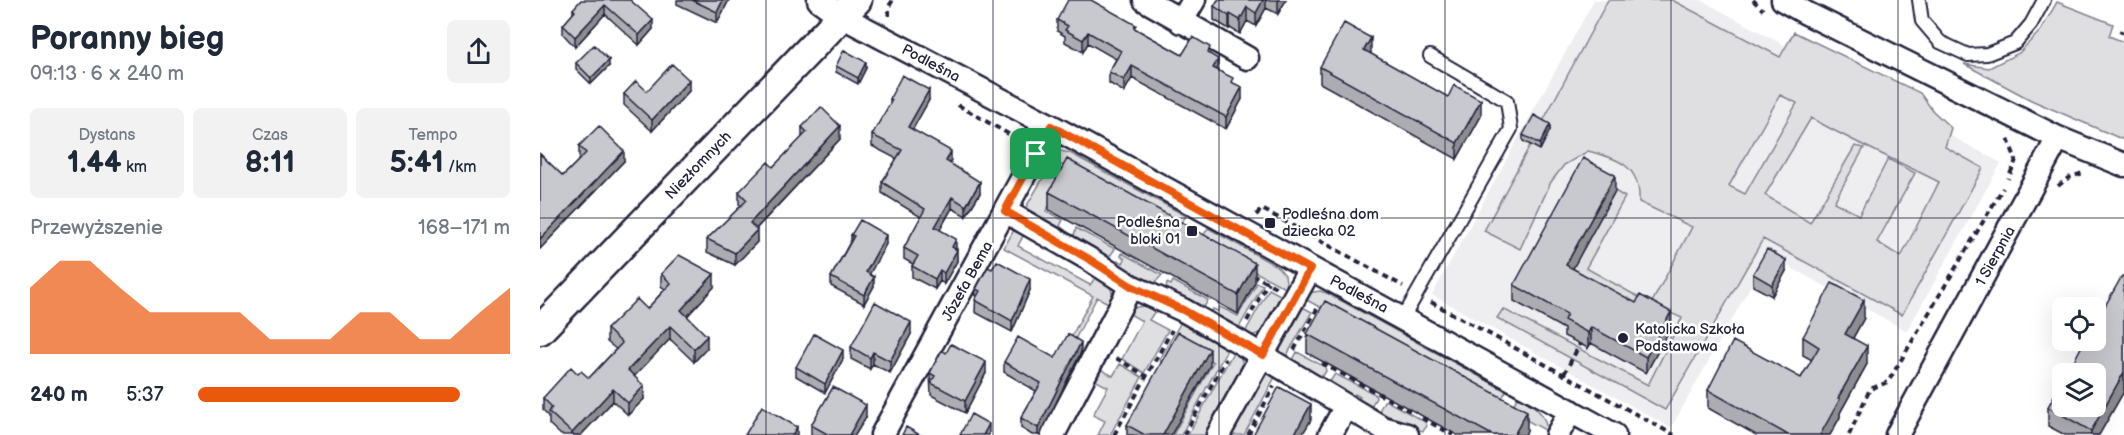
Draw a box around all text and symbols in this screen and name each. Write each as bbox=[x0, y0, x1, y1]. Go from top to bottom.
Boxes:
text: Poranny bieg bbox=[30, 19, 224, 59]
button: share bbox=[447, 20, 510, 83]
street label: Podleśna bbox=[898, 40, 963, 87]
text: 09:13 · 6 × 240 m bbox=[30, 62, 184, 86]
text: Dystans bbox=[78, 126, 136, 145]
text: Czas bbox=[252, 126, 288, 145]
text: Tempo bbox=[408, 126, 458, 145]
street label: Niezłomnych bbox=[661, 127, 736, 203]
pin bbox=[1010, 128, 1061, 179]
icon: arrive bbox=[1019, 137, 1052, 170]
text: 1.44 bbox=[67, 145, 122, 181]
text: 8:11 bbox=[245, 145, 295, 181]
text: 5:41 bbox=[390, 145, 444, 181]
text: km bbox=[122, 158, 147, 177]
text: /km bbox=[444, 158, 476, 177]
place label: Podleśna dom dziecka 02 bbox=[1282, 205, 1379, 241]
place label: Podleśna bloki 01 bbox=[1117, 213, 1180, 249]
text: Przewyższenie bbox=[30, 216, 163, 240]
text: 168–171 m bbox=[418, 216, 510, 240]
marker: Podleśna dom dziecka 02 bbox=[1263, 216, 1277, 230]
street label: 1 Sierpnia bbox=[1971, 223, 2020, 290]
marker: Podleśna bloki 01 bbox=[1185, 224, 1199, 238]
street label: Józefa Bema bbox=[938, 238, 997, 325]
street label: Podleśna bbox=[1326, 271, 1391, 318]
map controls bbox=[2052, 297, 2106, 417]
button: locate bbox=[2052, 297, 2106, 351]
place label: Katolicka Szkoła Podstawowa bbox=[1635, 320, 1745, 356]
marker: Katolicka Szkoła Podstawowa bbox=[1616, 331, 1630, 345]
button: layers bbox=[2052, 363, 2106, 417]
text: 240 m bbox=[30, 383, 88, 407]
text: 5:37 bbox=[126, 383, 164, 407]

